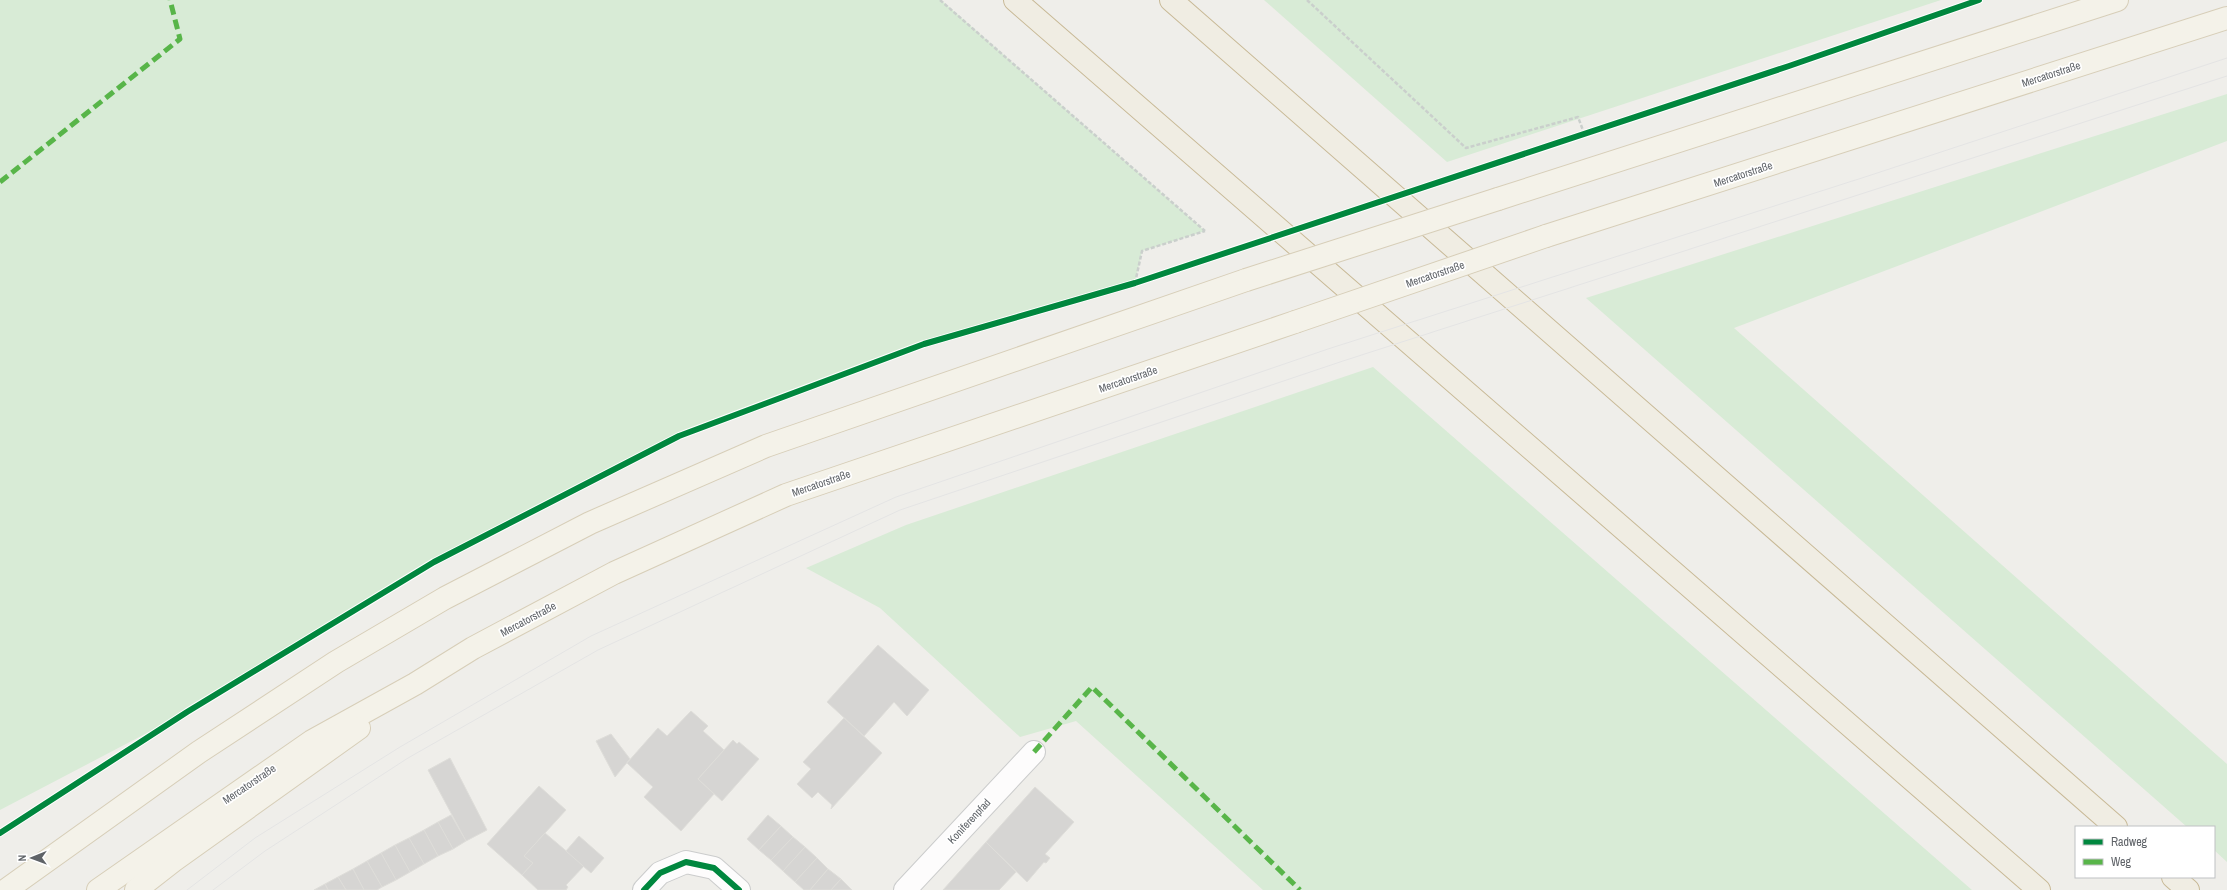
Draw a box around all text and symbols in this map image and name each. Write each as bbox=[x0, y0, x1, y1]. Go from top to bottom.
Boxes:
street label: Mercatorstraße bbox=[2020, 58, 2082, 90]
street label: Mercatorstraße bbox=[1712, 158, 1774, 190]
street label: Mercatorstraße bbox=[1404, 257, 1466, 291]
street label: Mercatorstraße bbox=[1097, 362, 1159, 396]
street label: Mercatorstraße bbox=[790, 466, 852, 500]
street label: Mercatorstraße bbox=[498, 598, 558, 640]
street label: Mercatorstraße bbox=[220, 761, 278, 807]
street label: Koniferenpfad bbox=[945, 796, 993, 846]
legend bbox=[2075, 826, 2215, 878]
text: Radweg bbox=[2111, 834, 2148, 850]
north arrow bbox=[12, 838, 52, 878]
text: Weg bbox=[2111, 854, 2132, 870]
text: N bbox=[15, 855, 29, 862]

